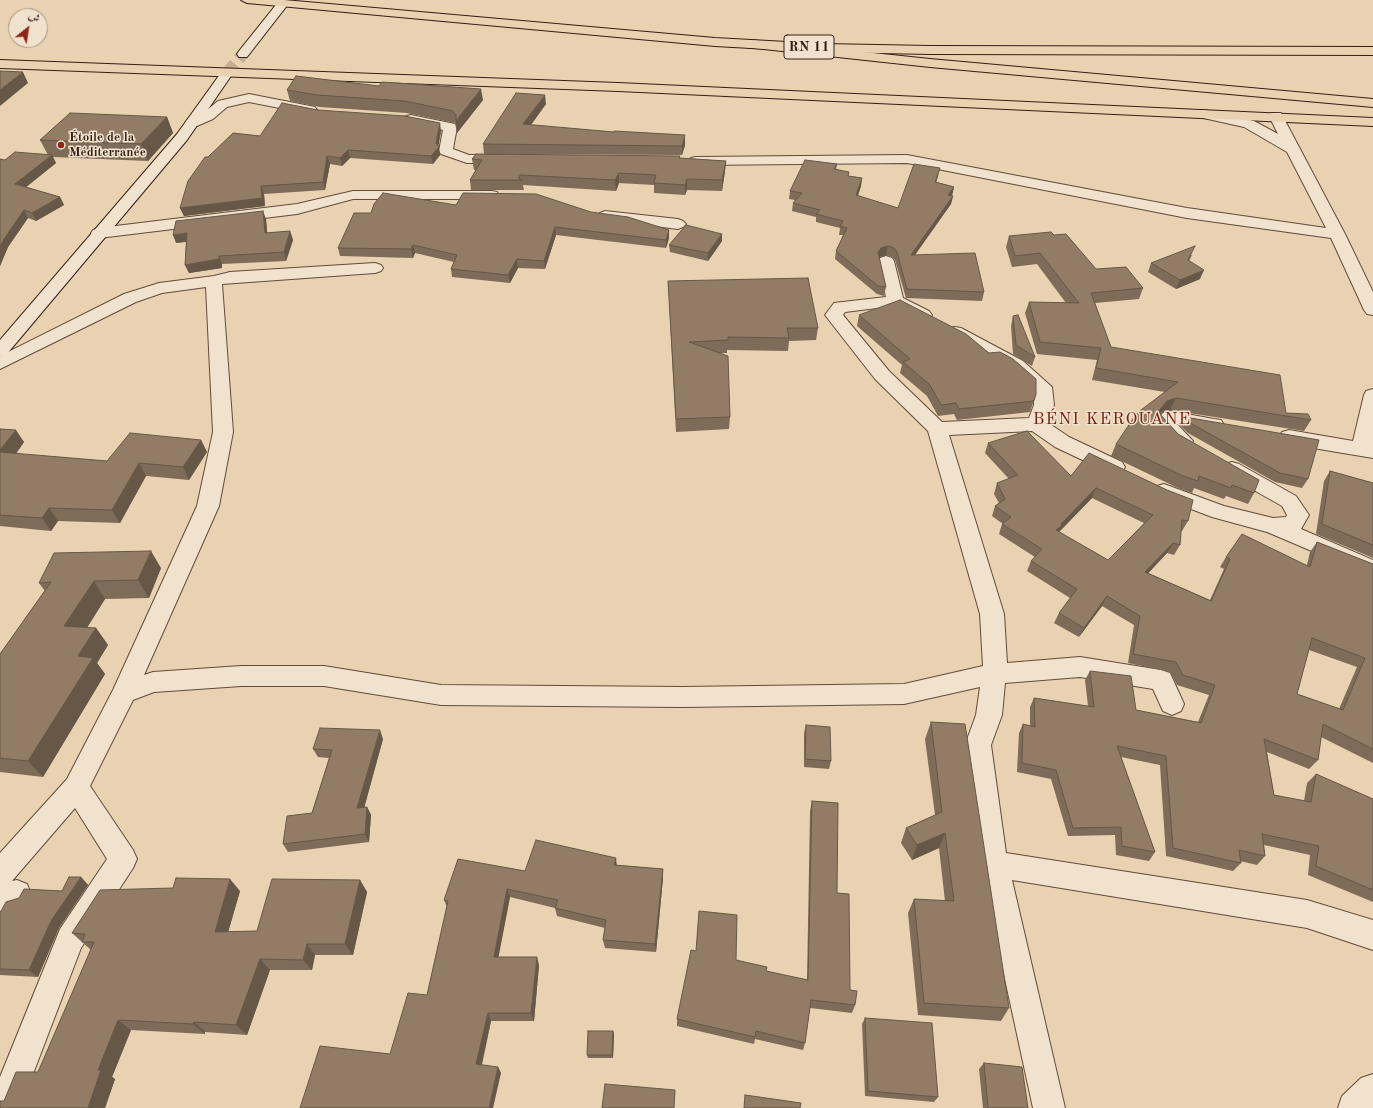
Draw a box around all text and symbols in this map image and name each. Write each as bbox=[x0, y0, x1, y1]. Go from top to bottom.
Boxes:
north arrow bbox=[8, 8, 48, 48]
text: ش bbox=[26, 11, 41, 26]
road number: RN 11 bbox=[784, 35, 834, 59]
place label: Étoile de la Méditerranée bbox=[69, 130, 146, 161]
marker: Étoile de la Méditerranée bbox=[56, 140, 66, 150]
district label: BÉNI KEROUANE bbox=[1033, 410, 1191, 430]

